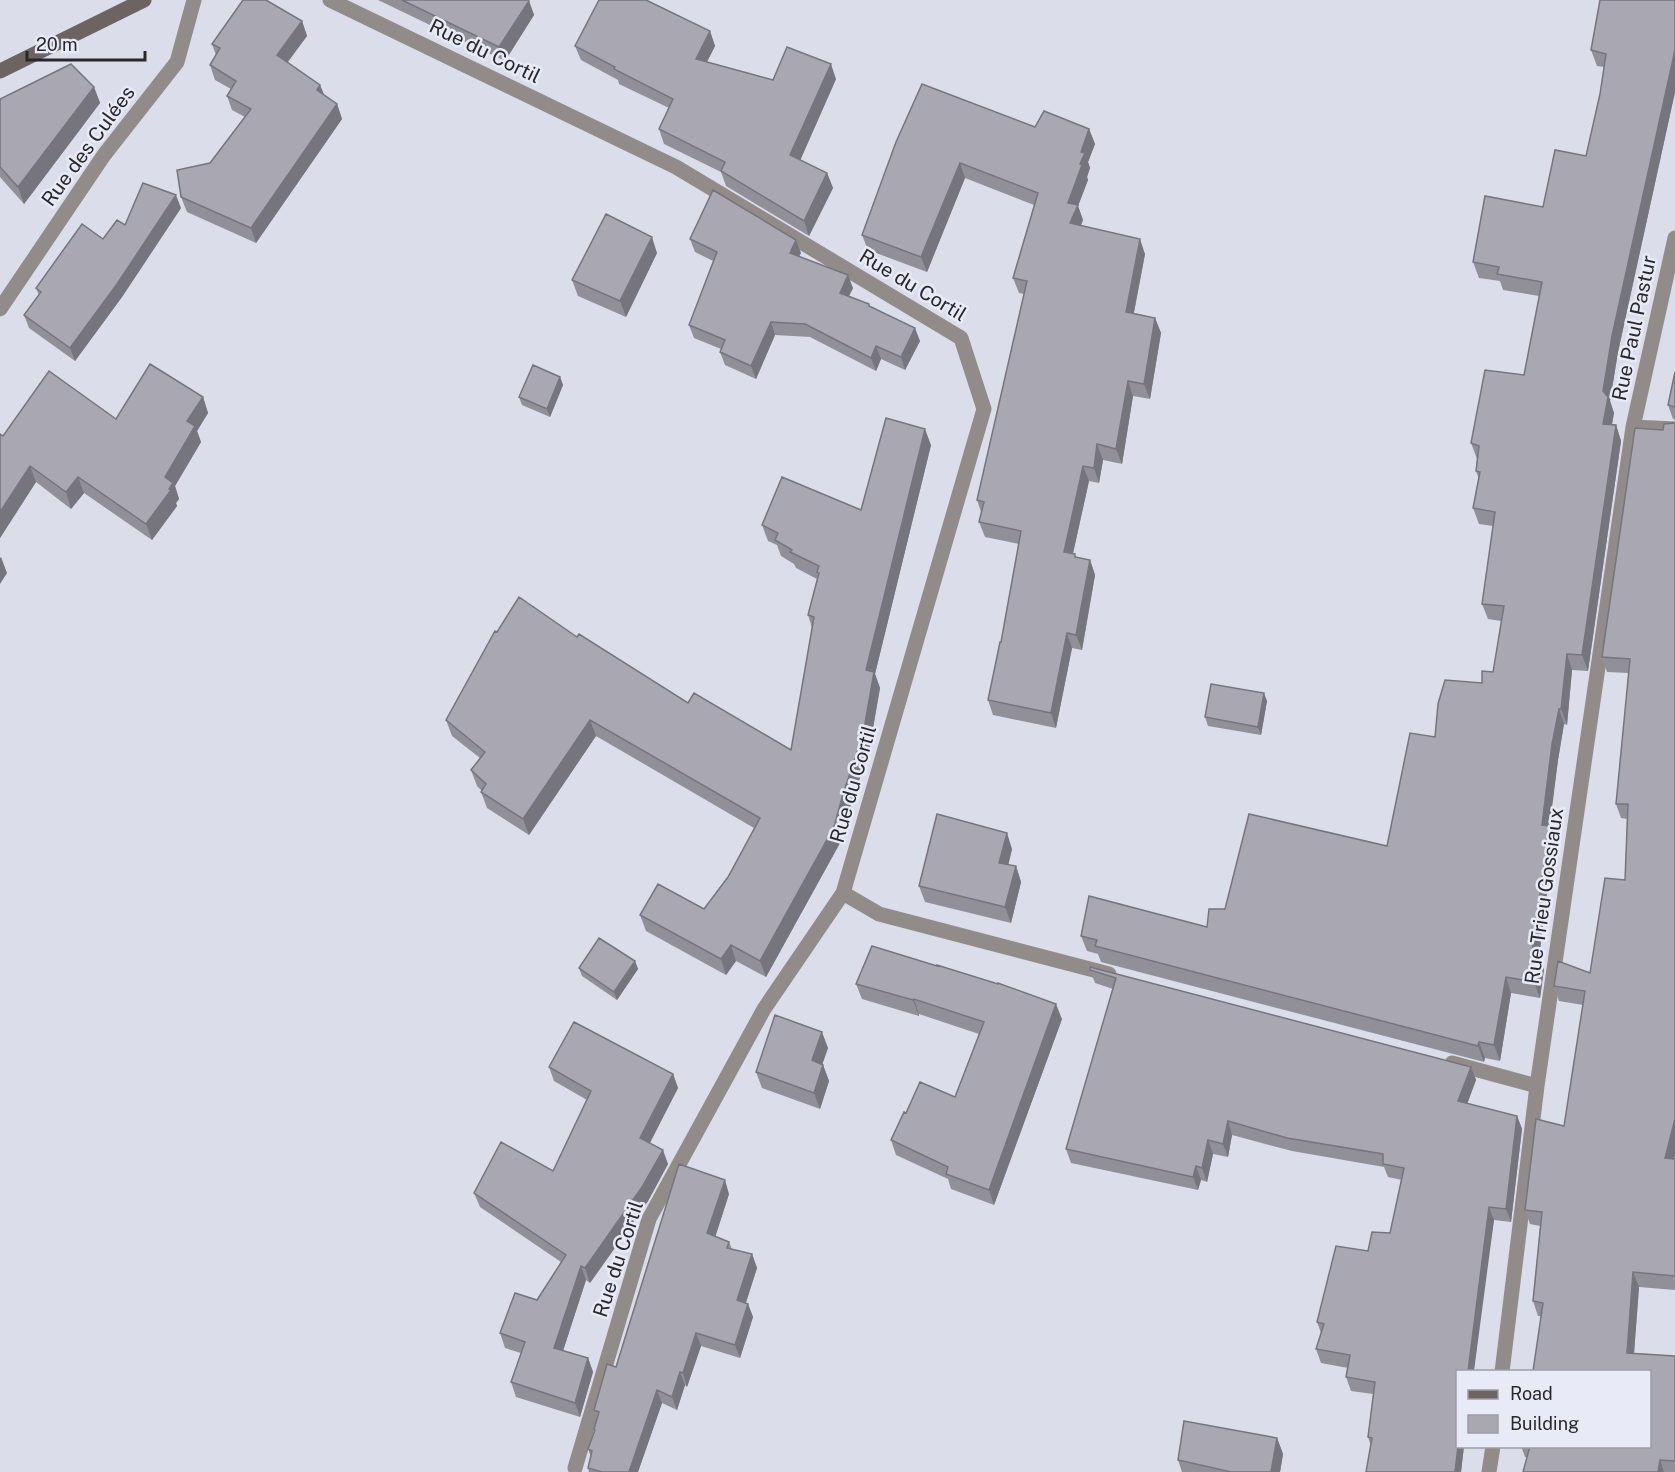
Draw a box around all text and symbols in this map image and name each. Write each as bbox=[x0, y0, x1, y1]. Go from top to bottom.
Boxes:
street label: Rue du Cortil bbox=[426, 14, 544, 88]
scale bar bbox=[27, 24, 146, 62]
text: 20 m bbox=[36, 34, 78, 55]
street label: Rue des Culées bbox=[36, 81, 140, 211]
street label: Rue du Cortil bbox=[855, 244, 971, 326]
street label: Rue Paul Pastur bbox=[1607, 253, 1661, 403]
street label: Rue du Cortil bbox=[825, 723, 881, 845]
street label: Rue Trieu Gossiaux bbox=[1520, 806, 1568, 986]
street label: Rue du Cortil bbox=[588, 1198, 648, 1320]
legend bbox=[1456, 1370, 1651, 1448]
text: Road bbox=[1510, 1383, 1553, 1404]
text: Building bbox=[1510, 1413, 1579, 1434]

